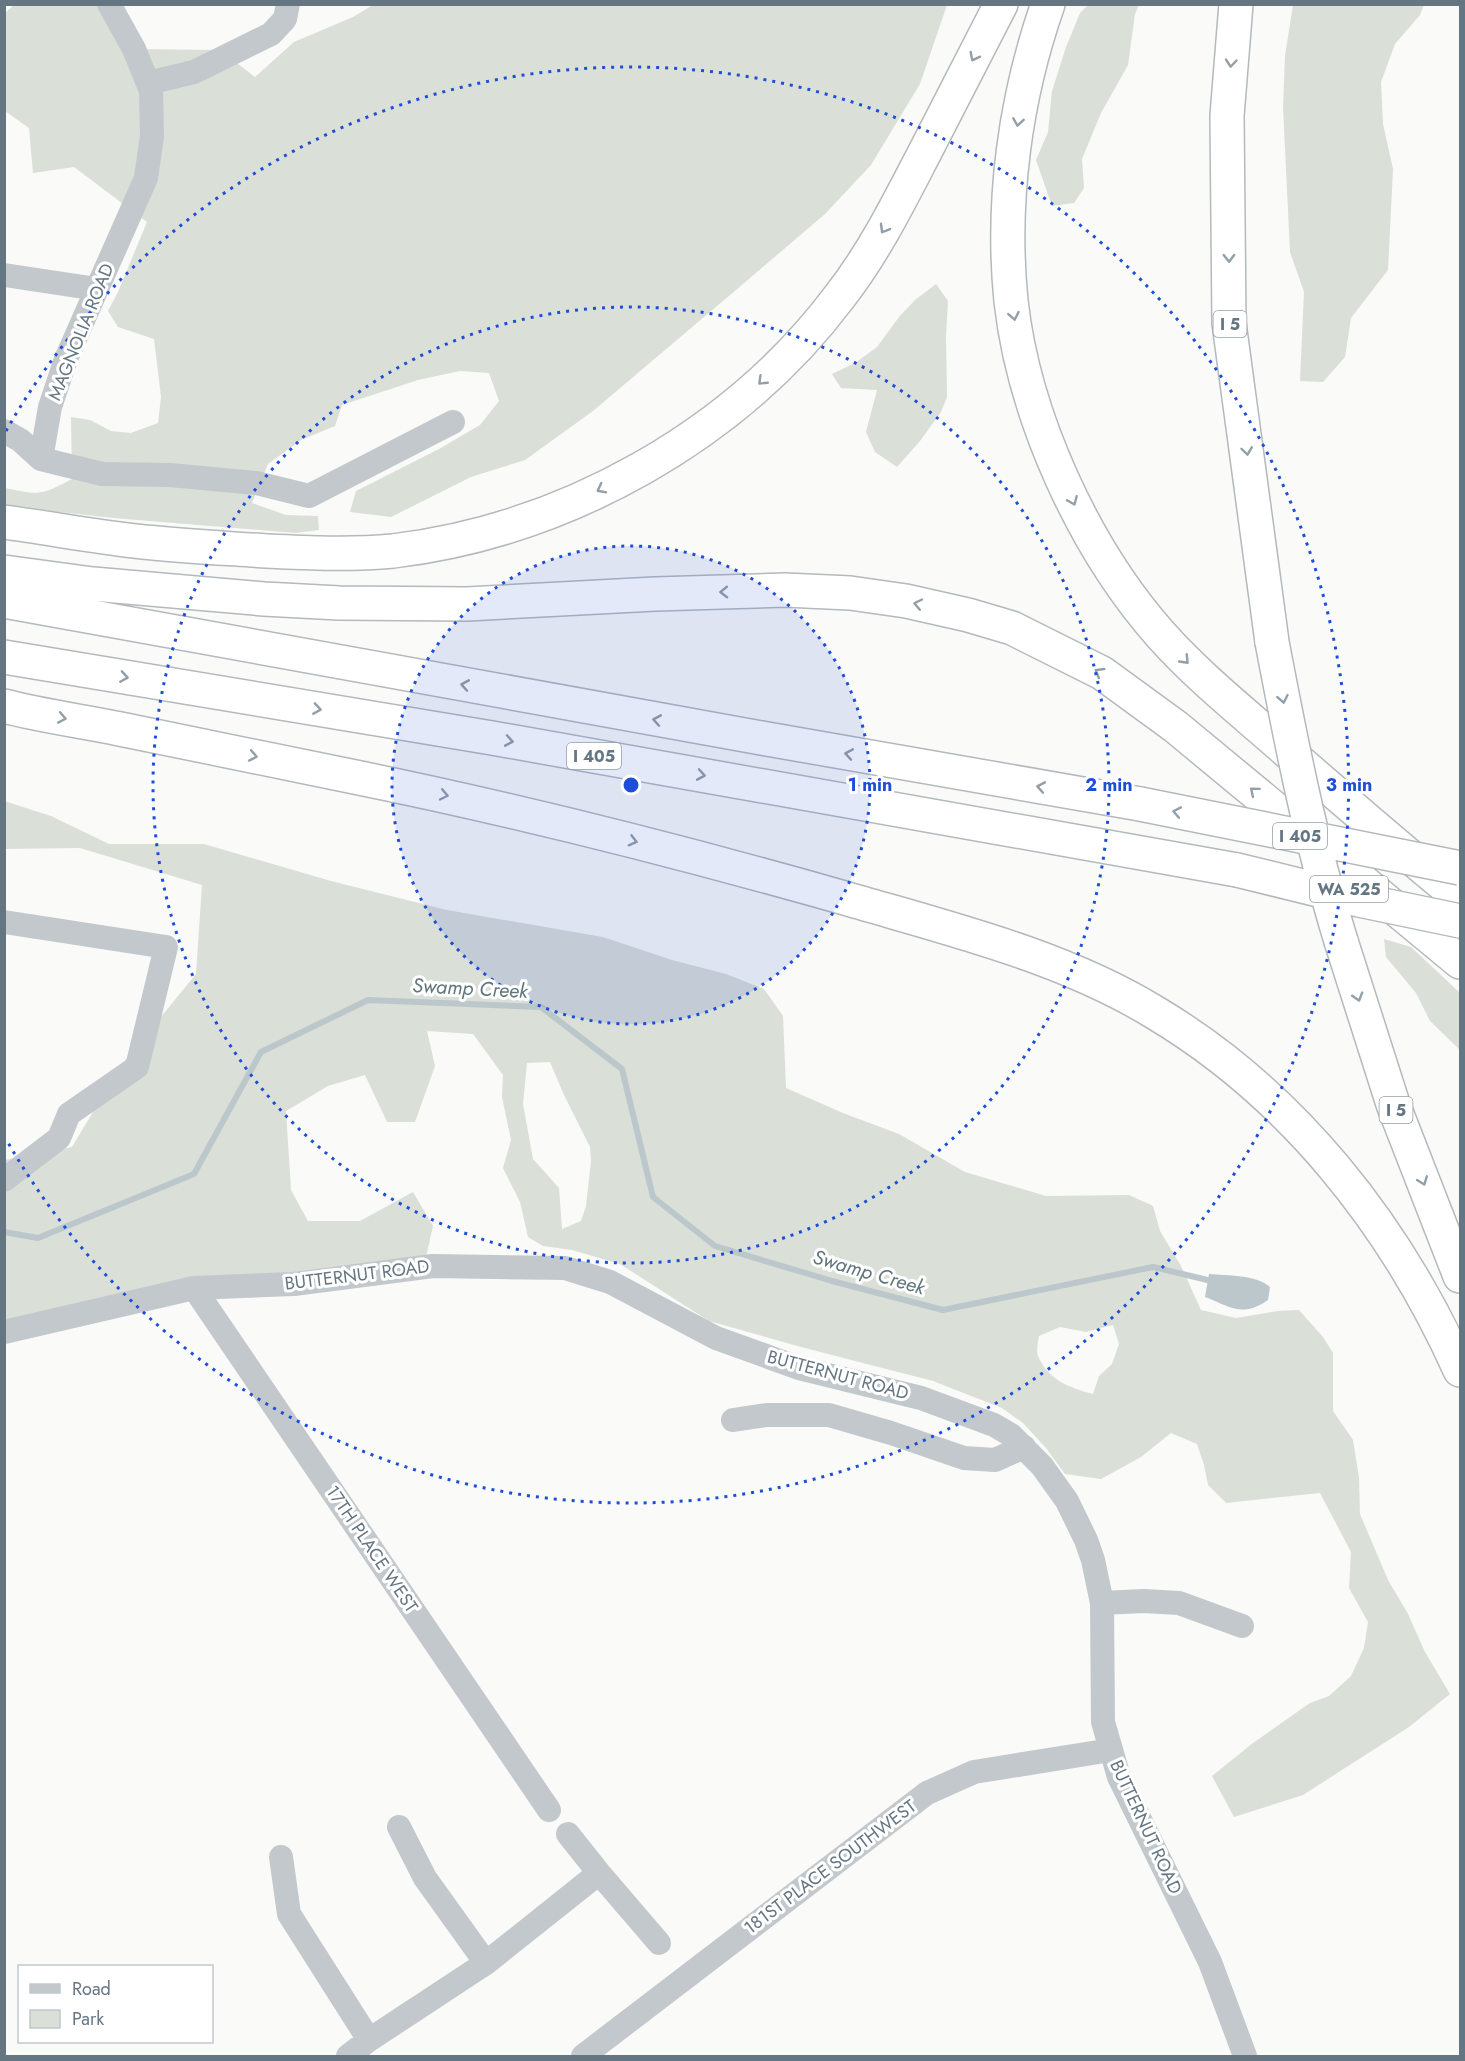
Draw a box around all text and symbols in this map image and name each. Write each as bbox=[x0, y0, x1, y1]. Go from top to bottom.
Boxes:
one-way arrow bbox=[970, 50, 981, 61]
one-way arrow bbox=[1225, 58, 1238, 67]
one-way arrow bbox=[1013, 117, 1025, 127]
one-way arrow bbox=[880, 223, 891, 234]
one-way arrow bbox=[1222, 253, 1235, 262]
street label: MAGNOLIA ROAD bbox=[42, 260, 120, 404]
one-way arrow bbox=[1007, 311, 1020, 321]
road number: I 5 bbox=[1214, 311, 1246, 337]
one-way arrow bbox=[759, 374, 769, 385]
one-way arrow bbox=[1240, 447, 1252, 456]
one-way arrow bbox=[596, 482, 607, 494]
one-way arrow bbox=[1066, 495, 1078, 506]
one-way arrow bbox=[720, 585, 729, 598]
one-way arrow bbox=[913, 598, 923, 611]
one-way arrow bbox=[1177, 652, 1188, 663]
one-way arrow bbox=[1095, 668, 1105, 679]
one-way arrow bbox=[119, 670, 129, 683]
one-way arrow bbox=[461, 679, 471, 692]
one-way arrow bbox=[1276, 694, 1289, 704]
one-way arrow bbox=[311, 702, 321, 715]
one-way arrow bbox=[56, 710, 66, 723]
one-way arrow bbox=[652, 714, 662, 727]
one-way arrow bbox=[504, 734, 514, 747]
road number: I 405 bbox=[567, 743, 621, 769]
one-way arrow bbox=[844, 748, 854, 761]
one-way arrow bbox=[248, 749, 258, 762]
one-way arrow bbox=[696, 768, 706, 781]
text: 1 min bbox=[848, 772, 892, 798]
text: 2 min bbox=[1085, 772, 1133, 798]
text: 3 min bbox=[1326, 772, 1372, 798]
centre of rings bbox=[621, 775, 641, 795]
one-way arrow bbox=[1037, 781, 1047, 794]
one-way arrow bbox=[439, 788, 449, 801]
one-way arrow bbox=[1249, 788, 1260, 799]
one-way arrow bbox=[1172, 806, 1182, 819]
road number: I 405 bbox=[1273, 823, 1327, 849]
one-way arrow bbox=[628, 833, 638, 846]
road number: WA 525 bbox=[1310, 876, 1388, 902]
water label: Swamp Creek bbox=[412, 971, 530, 1006]
one-way arrow bbox=[1351, 991, 1363, 1002]
road number: I 5 bbox=[1380, 1097, 1412, 1123]
one-way arrow bbox=[1416, 1175, 1428, 1186]
water label: Swamp Creek bbox=[809, 1243, 930, 1303]
street label: BUTTERNUT ROAD bbox=[283, 1253, 431, 1297]
street label: BUTTERNUT ROAD bbox=[764, 1344, 912, 1406]
street label: 17TH PLACE WEST bbox=[320, 1480, 425, 1618]
street label: BUTTERNUT ROAD bbox=[1103, 1756, 1189, 1898]
street label: 181ST PLACE SOUTHWEST bbox=[738, 1793, 922, 1940]
legend bbox=[18, 1965, 213, 2043]
text: Road bbox=[72, 1976, 111, 2002]
text: Park bbox=[72, 2006, 104, 2032]

